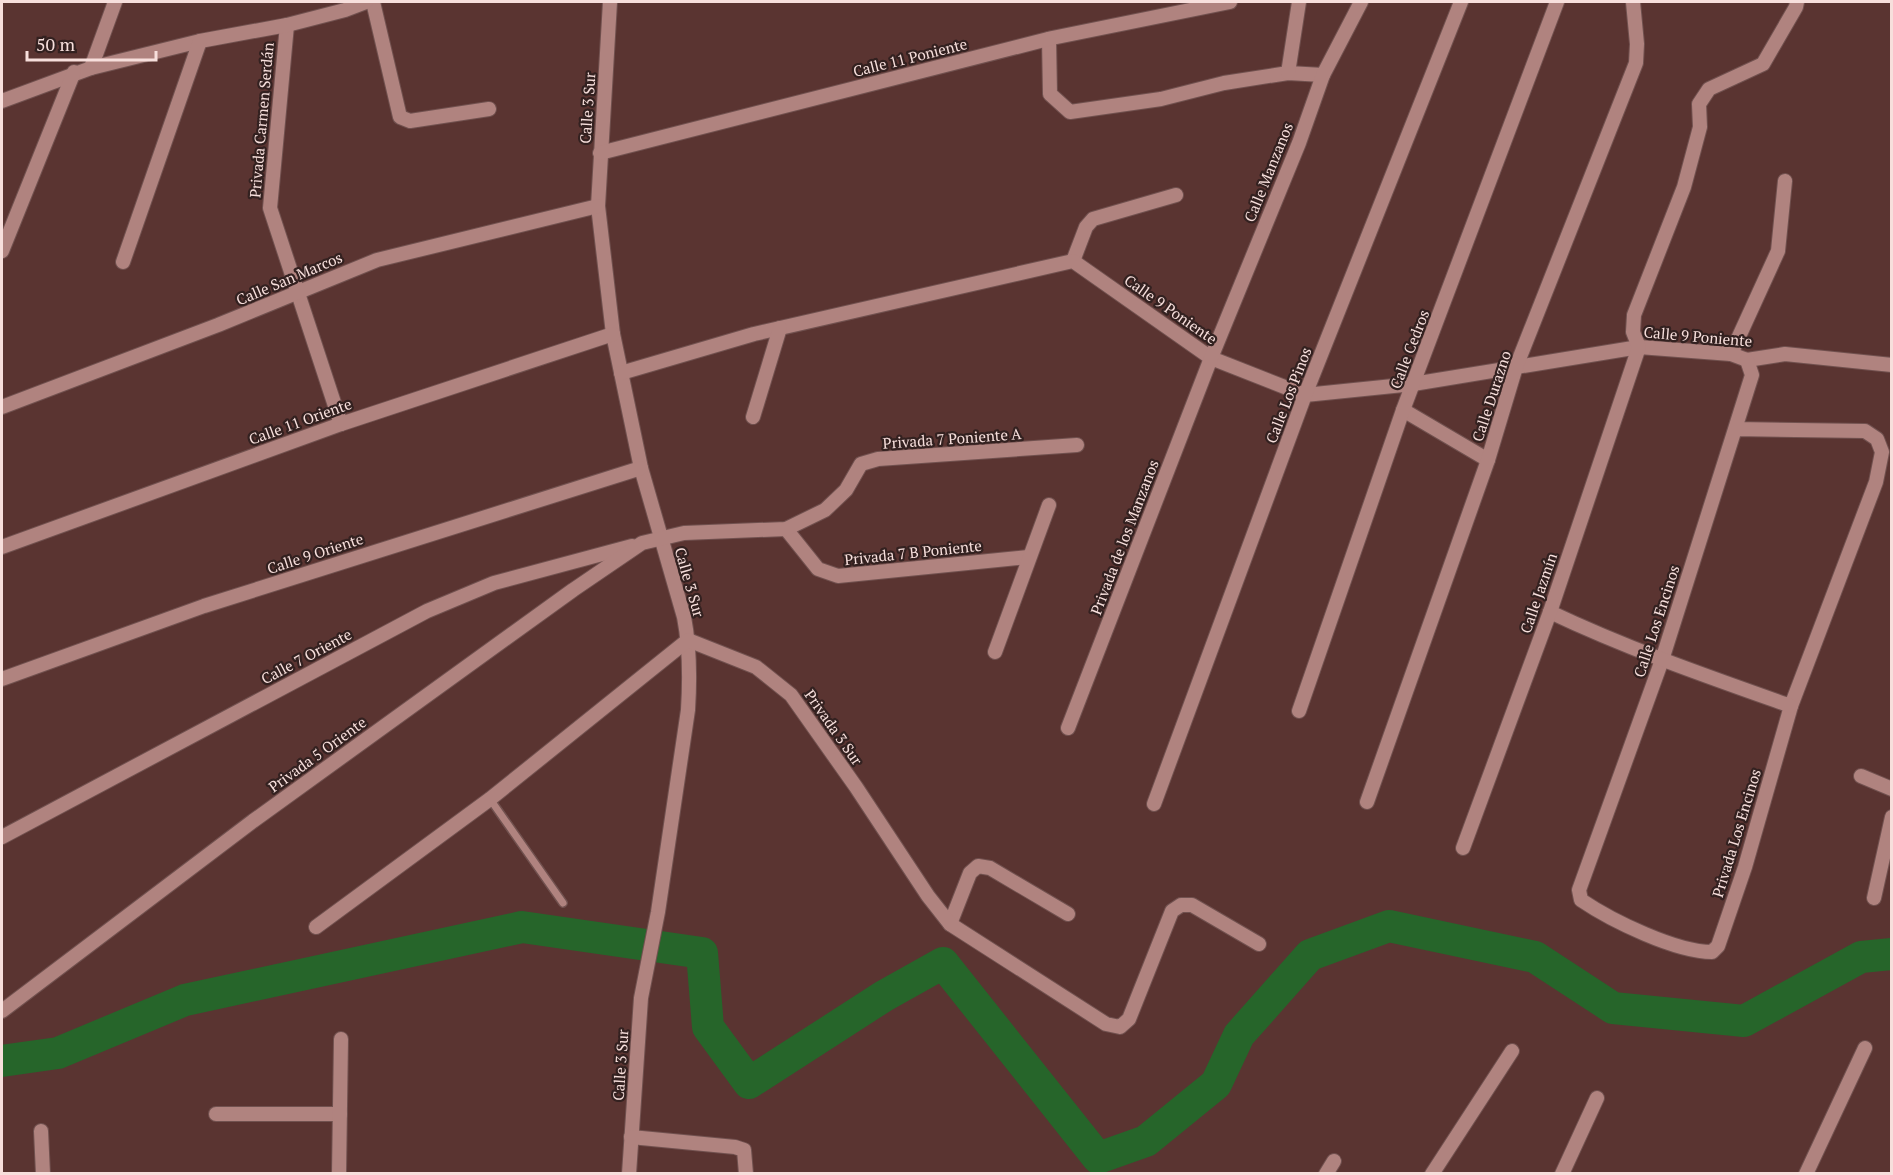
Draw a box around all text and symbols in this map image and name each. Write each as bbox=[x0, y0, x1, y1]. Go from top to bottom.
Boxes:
scale bar bbox=[27, 24, 156, 62]
text: 50 m bbox=[36, 32, 76, 56]
street label: Calle 11 Poniente bbox=[851, 33, 969, 81]
street label: Privada Carmen Serdán bbox=[244, 41, 278, 199]
street label: Calle 3 Sur bbox=[575, 71, 599, 144]
street label: Calle Manzanos bbox=[1239, 119, 1297, 225]
street label: Calle San Marcos bbox=[233, 247, 345, 309]
street label: Calle 9 Poniente bbox=[1121, 270, 1221, 348]
street label: Calle Cedros bbox=[1385, 307, 1433, 391]
street label: Calle 9 Poniente bbox=[1643, 321, 1753, 351]
street label: Calle Los Pinos bbox=[1261, 344, 1315, 446]
street label: Calle Durazno bbox=[1467, 348, 1515, 444]
street label: Calle 11 Oriente bbox=[246, 393, 354, 449]
street label: Privada 7 Poniente A bbox=[882, 423, 1023, 453]
street label: Privada de los Manzanos bbox=[1085, 457, 1163, 617]
street label: Calle 9 Oriente bbox=[264, 528, 366, 578]
street label: Privada 7 B Poniente bbox=[843, 535, 983, 569]
street label: Calle 3 Sur bbox=[671, 545, 710, 619]
street label: Calle Jazmín bbox=[1515, 550, 1561, 636]
street label: Calle Los Encinos bbox=[1628, 562, 1684, 680]
street label: Calle 7 Oriente bbox=[257, 624, 355, 688]
street label: Privada 3 Sur bbox=[801, 685, 868, 769]
street label: Privada 5 Oriente bbox=[264, 712, 370, 796]
street label: Privada Los Encinos bbox=[1707, 766, 1765, 900]
street label: Calle 3 Sur bbox=[608, 1028, 632, 1101]

